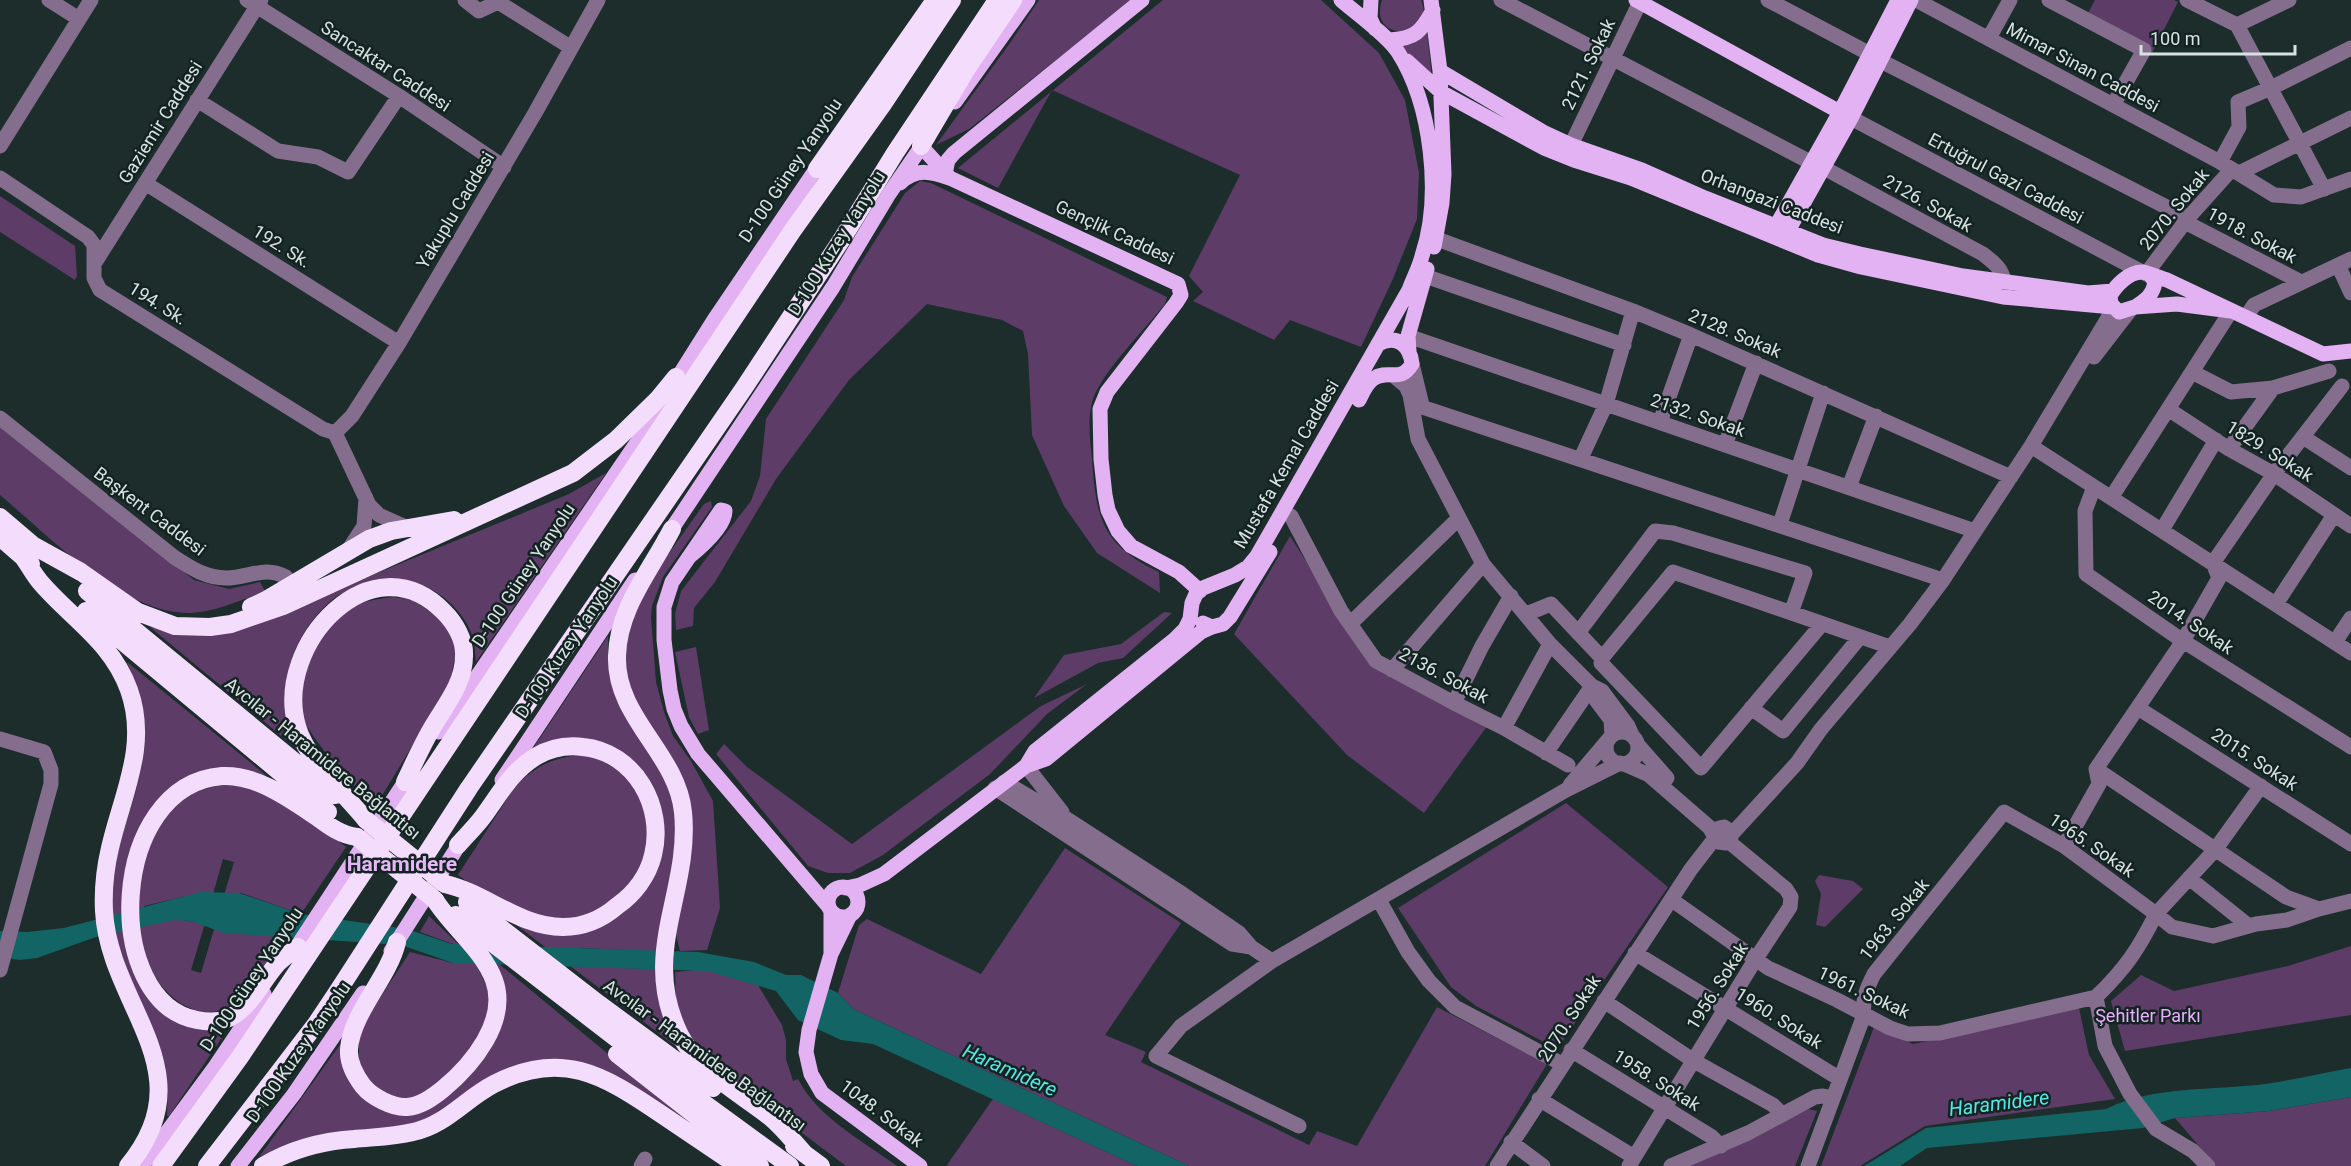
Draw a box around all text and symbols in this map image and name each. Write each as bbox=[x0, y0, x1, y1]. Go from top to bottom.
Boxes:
street label: 2121. Sokak bbox=[1557, 14, 1619, 113]
street label: Sancaktar Caddesi bbox=[317, 16, 455, 116]
street label: Mimar Sinan Caddesi bbox=[2003, 18, 2163, 116]
scale bar bbox=[2141, 18, 2296, 56]
text: 100 m bbox=[2150, 28, 2201, 49]
street label: Gaziemir Caddesi bbox=[114, 57, 206, 187]
street label: D-100 Güney Yanyolu bbox=[734, 94, 846, 246]
street label: Ertuğrul Gazi Caddesi bbox=[1925, 128, 2087, 228]
street label: Yakuplu Caddesi bbox=[412, 148, 498, 272]
street label: 2070. Sokak bbox=[2135, 163, 2214, 254]
street label: Orhangazi Caddesi bbox=[1698, 164, 1846, 238]
street label: D-100 Kuzey Yanyolu bbox=[783, 167, 889, 319]
street label: 2126. Sokak bbox=[1880, 170, 1977, 237]
street label: Gençlik Caddesi bbox=[1052, 195, 1178, 269]
street label: 1918. Sokak bbox=[2204, 203, 2301, 268]
street label: 192. Sk. bbox=[249, 220, 315, 272]
street label: 194. Sk. bbox=[125, 277, 191, 329]
street label: 2128. Sokak bbox=[1685, 304, 1785, 362]
street label: Mustafa Kemal Caddesi bbox=[1229, 376, 1343, 552]
street label: 2132. Sokak bbox=[1648, 389, 1749, 441]
street label: 1829. Sokak bbox=[2223, 416, 2318, 487]
street label: Başkent Caddesi bbox=[90, 462, 210, 560]
street label: D-100 Güney Yanyolu bbox=[467, 499, 579, 651]
street label: D-100 Kuzey Yanyolu bbox=[511, 572, 621, 722]
street label: 2014. Sokak bbox=[2144, 586, 2238, 659]
street label: 2136. Sokak bbox=[1396, 643, 1493, 708]
street label: Avcılar - Haramidere Bağlantısı bbox=[221, 673, 425, 843]
street label: 2015. Sokak bbox=[2208, 723, 2303, 795]
street label: 1965. Sokak bbox=[2045, 809, 2139, 882]
district label: Haramidere bbox=[347, 852, 457, 876]
street label: 1963. Sokak bbox=[1855, 873, 1934, 964]
street label: D-100 Güney Yanyolu bbox=[195, 903, 307, 1055]
street label: 1956. Sokak bbox=[1682, 938, 1753, 1033]
street label: 1961. Sokak bbox=[1815, 962, 1914, 1023]
street label: 2070. Sokak bbox=[1533, 970, 1605, 1065]
street label: Avcılar - Haramidere Bağlantısı bbox=[600, 974, 810, 1136]
street label: D-100 Kuzey Yanyolu bbox=[242, 978, 354, 1126]
street label: 1960. Sokak bbox=[1732, 983, 1827, 1054]
park label: Şehitler Parkı bbox=[2095, 1005, 2201, 1026]
water label: Haramidere bbox=[959, 1039, 1061, 1101]
street label: 1958. Sokak bbox=[1610, 1045, 1705, 1116]
street label: 1048. Sokak bbox=[836, 1075, 928, 1152]
water label: Haramidere bbox=[1948, 1085, 2050, 1121]

